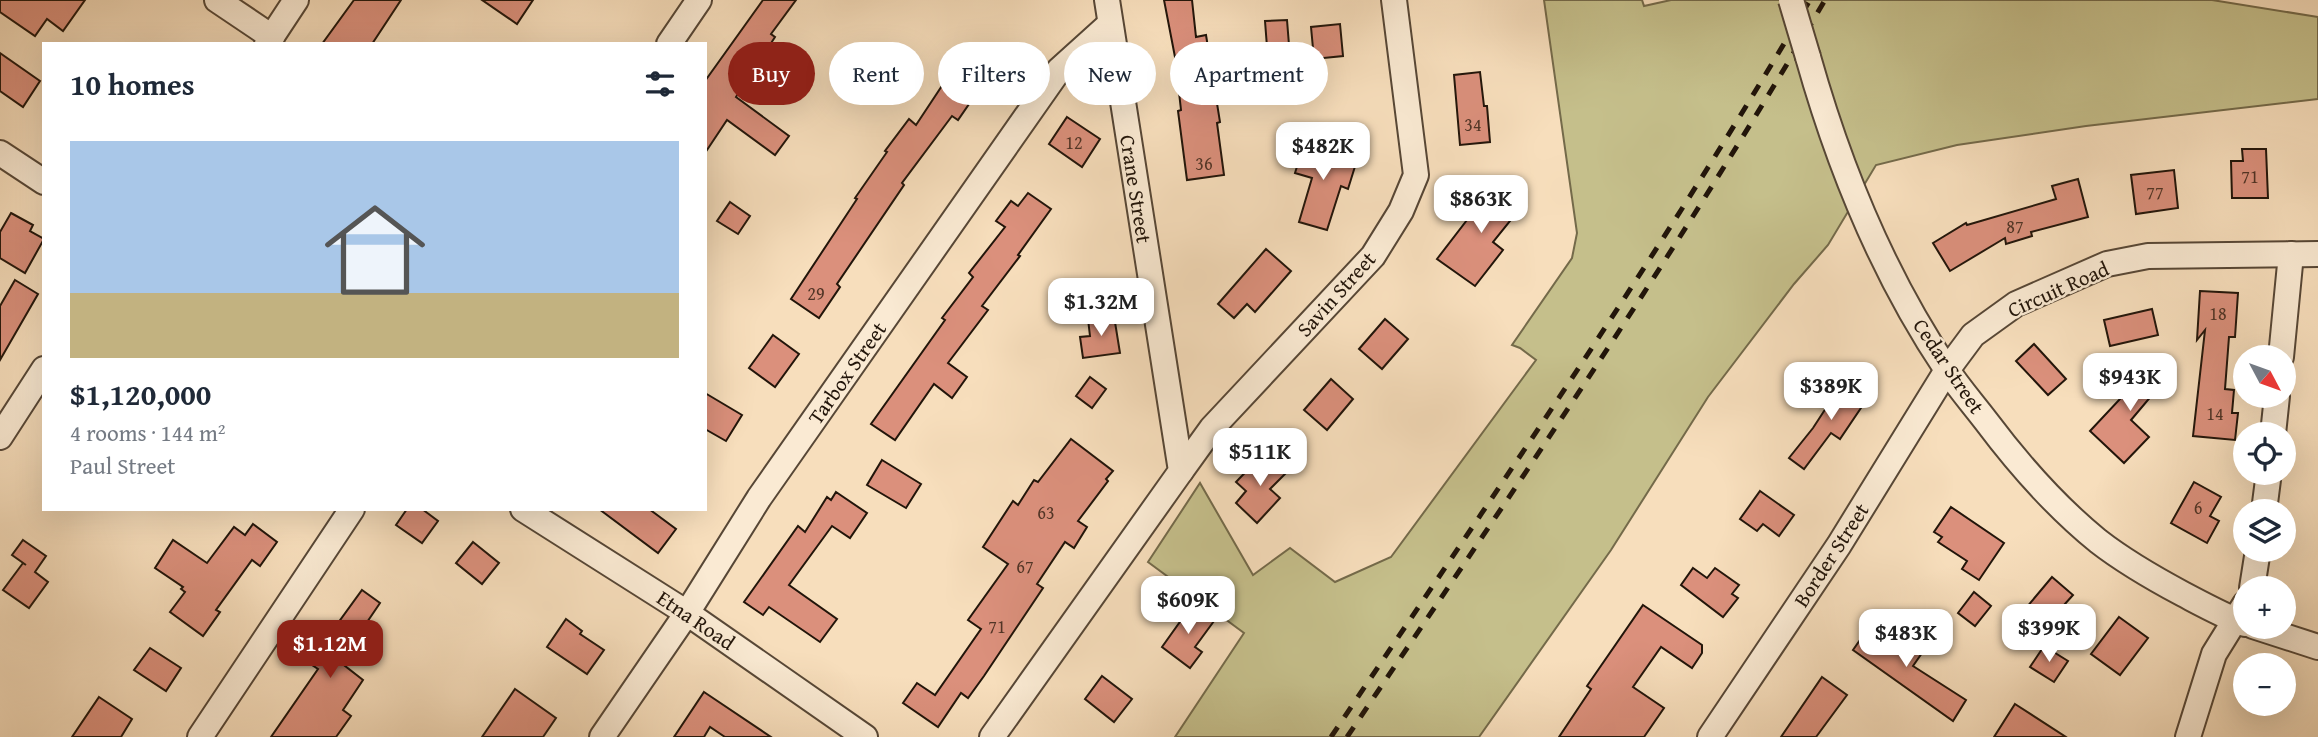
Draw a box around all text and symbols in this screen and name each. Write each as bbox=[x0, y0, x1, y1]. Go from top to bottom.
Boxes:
chip: Buy bbox=[728, 42, 815, 105]
chip: Rent bbox=[829, 42, 924, 105]
chip: Filters bbox=[938, 42, 1050, 105]
chip: New bbox=[1064, 42, 1156, 105]
chip: Apartment bbox=[1170, 42, 1328, 105]
text: 10 homes bbox=[70, 62, 195, 106]
icon: filters bbox=[641, 65, 679, 103]
house number: 34 bbox=[1464, 111, 1482, 138]
pin: $482K bbox=[1274, 122, 1372, 182]
text: $482K bbox=[1292, 128, 1354, 161]
house number: 12 bbox=[1065, 129, 1083, 156]
street label: Crane Street bbox=[1112, 133, 1160, 246]
house number: 36 bbox=[1195, 150, 1213, 177]
house number: 71 bbox=[2241, 163, 2259, 190]
pin: $863K bbox=[1432, 176, 1530, 235]
house number: 77 bbox=[2146, 179, 2164, 206]
text: $863K bbox=[1450, 181, 1512, 214]
icon: home bbox=[312, 187, 438, 313]
house number: 87 bbox=[2006, 213, 2024, 240]
street label: Savin Street bbox=[1289, 244, 1383, 344]
street label: Circuit Road bbox=[2002, 253, 2114, 325]
pin: $1.32M bbox=[1044, 278, 1158, 338]
house number: 29 bbox=[807, 280, 825, 307]
text: $1.32M bbox=[1064, 284, 1138, 317]
house number: 18 bbox=[2209, 300, 2227, 327]
street label: Cedar Street bbox=[1906, 312, 1993, 420]
street label: Tarbox Street bbox=[800, 315, 894, 431]
north arrow bbox=[2233, 345, 2296, 408]
map controls bbox=[2233, 345, 2296, 716]
pin: $943K bbox=[2081, 354, 2179, 413]
text: $943K bbox=[2099, 359, 2161, 392]
pin: $389K bbox=[1782, 362, 1880, 422]
text: $389K bbox=[1800, 368, 1862, 401]
text: $1,120,000 bbox=[70, 372, 211, 416]
house number: 14 bbox=[2206, 400, 2224, 427]
text: 4 rooms · 144 m² bbox=[70, 416, 225, 449]
button: locate bbox=[2233, 422, 2296, 485]
pin: $511K bbox=[1211, 428, 1309, 488]
text: $511K bbox=[1229, 434, 1291, 467]
text: Paul Street bbox=[70, 449, 175, 482]
house number: 6 bbox=[2194, 494, 2202, 521]
street label: Border Street bbox=[1786, 496, 1877, 613]
house number: 63 bbox=[1037, 499, 1055, 526]
button: layers bbox=[2233, 499, 2296, 562]
house number: 67 bbox=[1016, 553, 1034, 580]
pin: $609K bbox=[1139, 576, 1237, 636]
button: + bbox=[2233, 576, 2296, 639]
street label: Etna Road bbox=[651, 582, 742, 658]
text: $609K bbox=[1157, 582, 1219, 615]
pin: $399K bbox=[2000, 604, 2098, 664]
pin: $483K bbox=[1857, 610, 1955, 669]
text: $399K bbox=[2018, 610, 2080, 643]
house number: 71 bbox=[988, 613, 1006, 640]
text: $483K bbox=[1875, 615, 1937, 648]
pin: $1.12M bbox=[273, 620, 387, 680]
text: $1.12M bbox=[293, 626, 367, 659]
button: − bbox=[2233, 653, 2296, 716]

